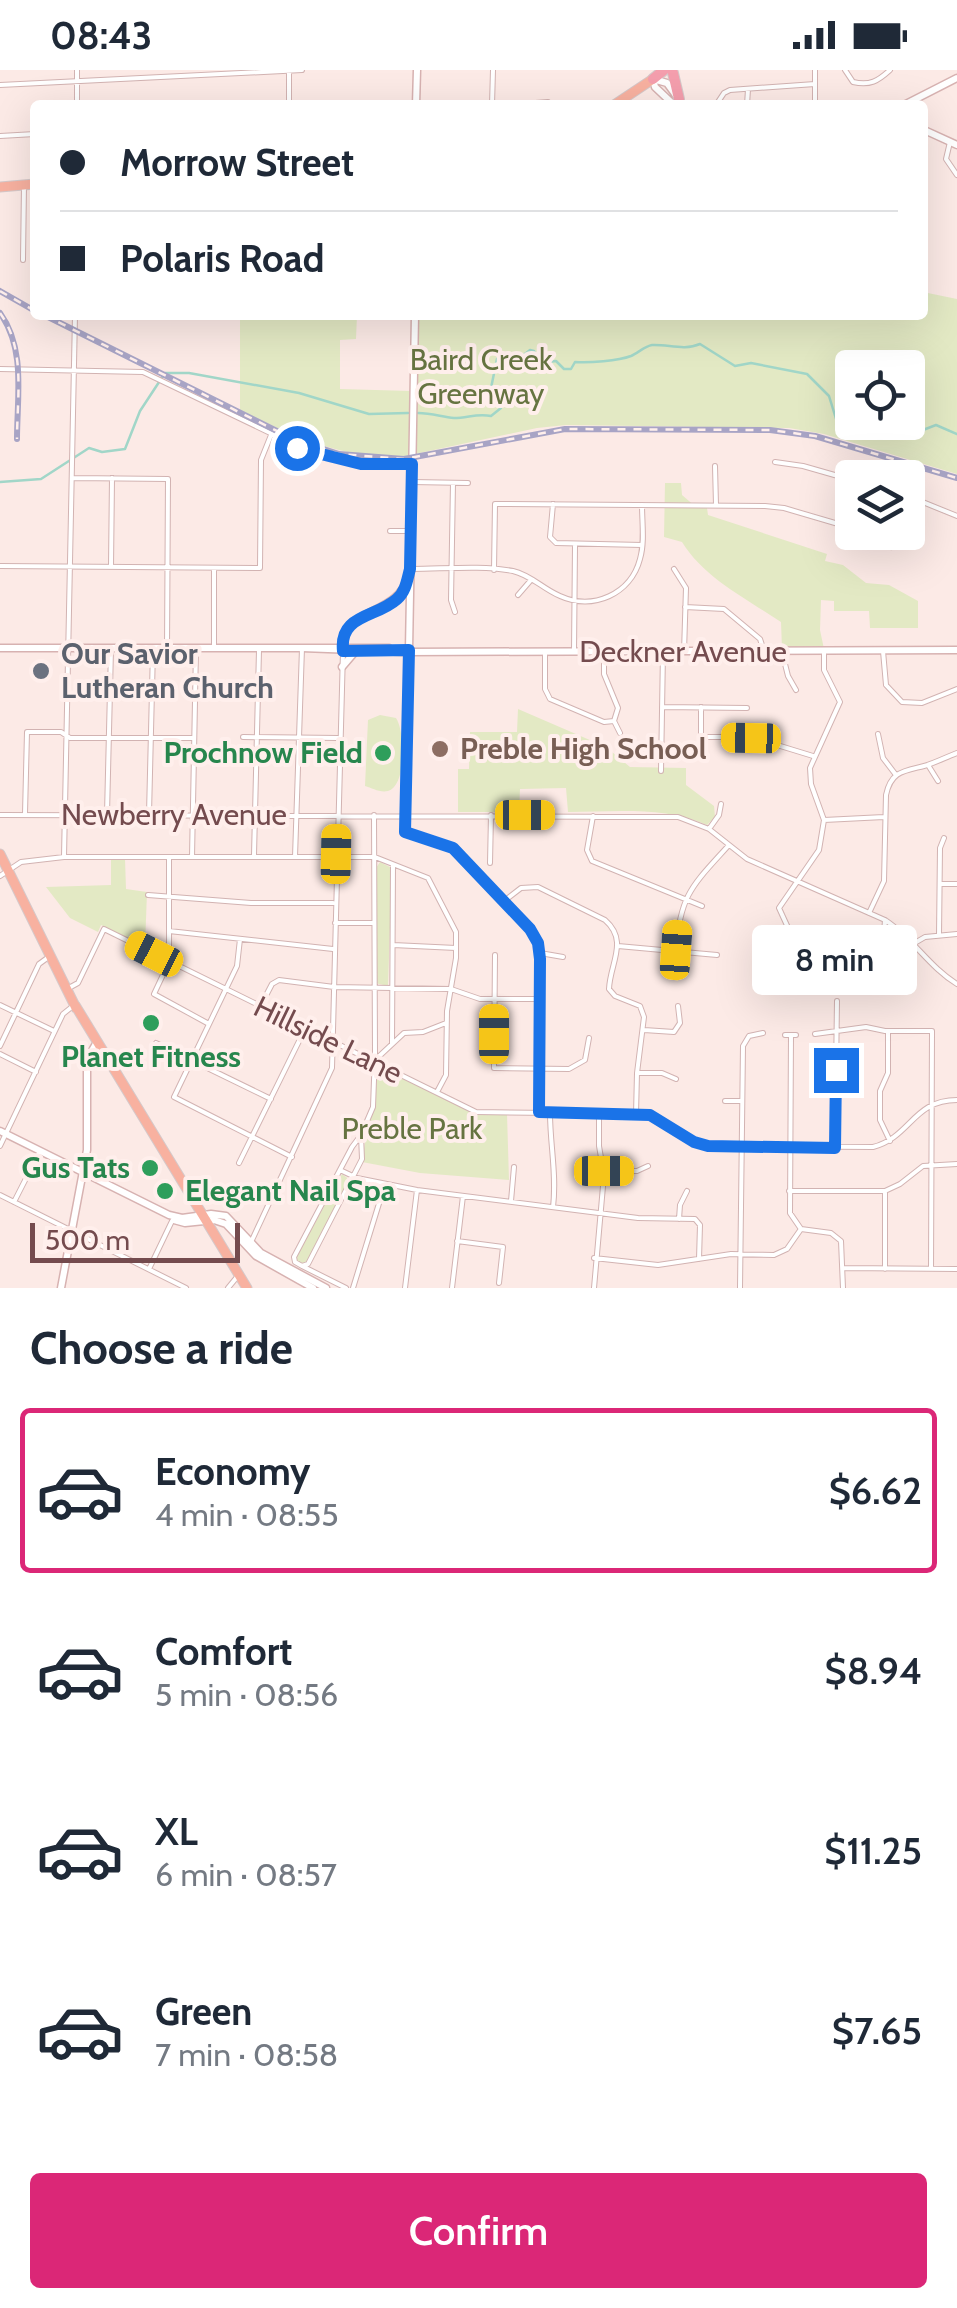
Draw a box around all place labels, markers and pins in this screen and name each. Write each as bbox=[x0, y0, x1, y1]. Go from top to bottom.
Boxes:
place label: Our Savior Lutheran Church bbox=[61, 635, 274, 706]
marker: Our Savior Lutheran Church bbox=[30, 660, 52, 682]
place label: Preble High School bbox=[460, 730, 707, 767]
place label: Prochnow Field bbox=[163, 734, 363, 771]
marker: Preble High School bbox=[429, 738, 451, 760]
marker: Prochnow Field bbox=[372, 742, 394, 764]
marker: Planet Fitness bbox=[140, 1012, 162, 1034]
place label: Planet Fitness bbox=[61, 1038, 241, 1075]
place label: Gus Tats bbox=[22, 1149, 130, 1186]
marker: Gus Tats bbox=[139, 1157, 161, 1179]
place label: Elegant Nail Spa bbox=[185, 1172, 396, 1209]
marker: Elegant Nail Spa bbox=[154, 1180, 176, 1202]

